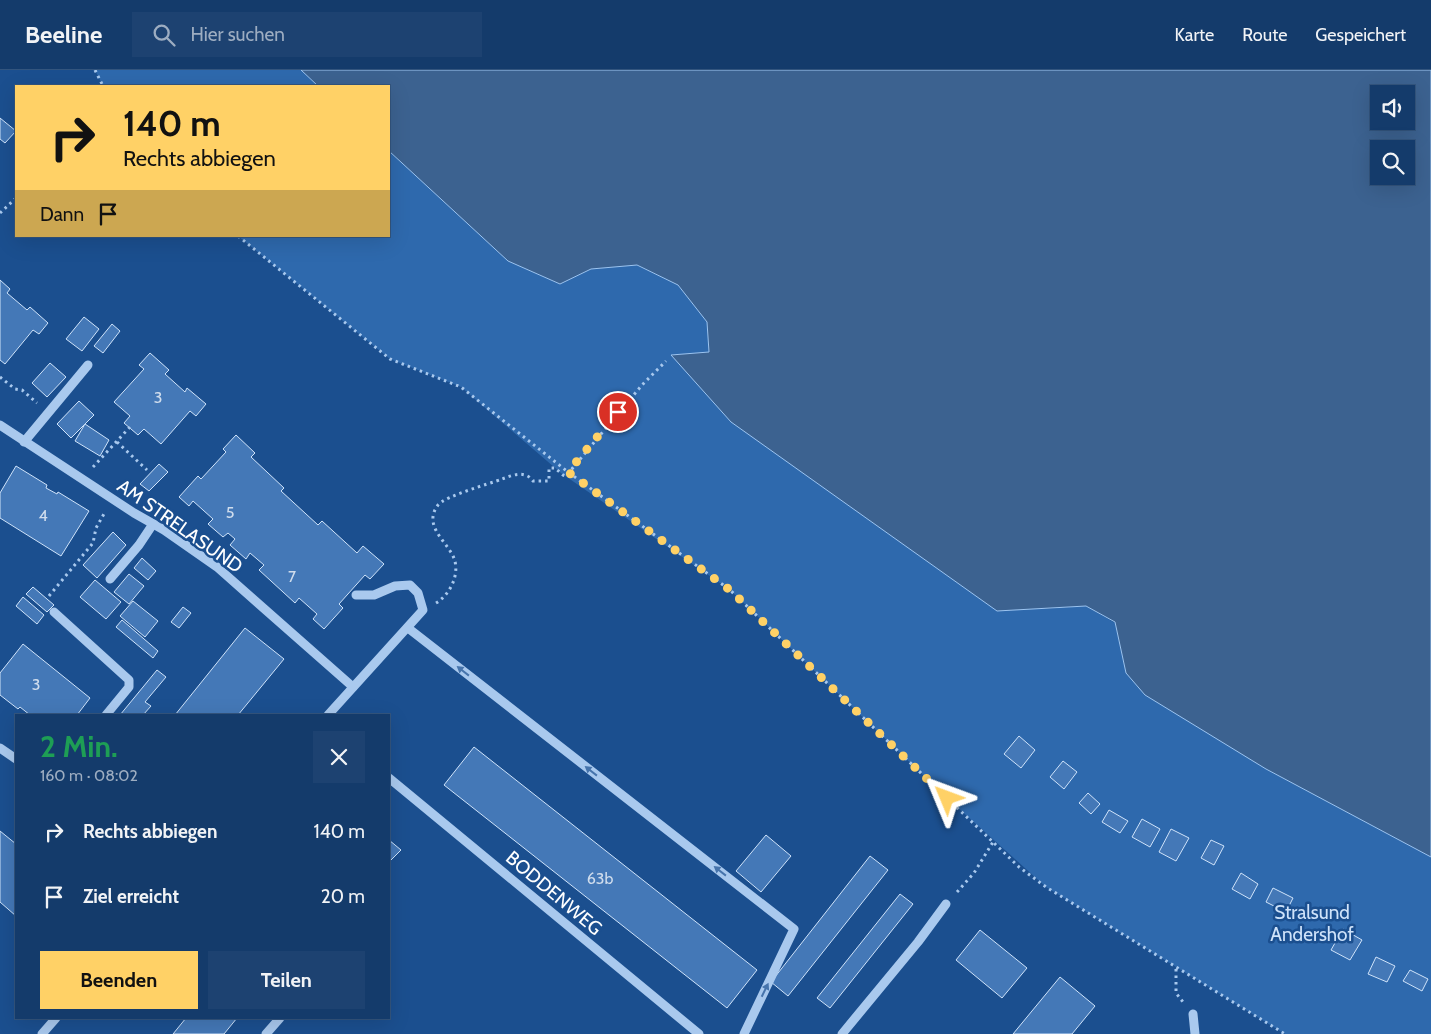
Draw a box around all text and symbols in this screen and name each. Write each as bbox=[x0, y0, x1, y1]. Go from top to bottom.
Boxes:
search box bbox=[132, 12, 482, 57]
text: Beeline bbox=[25, 20, 102, 49]
icon: search bbox=[150, 21, 178, 49]
text: Hier suchen bbox=[190, 23, 285, 46]
text: Karte bbox=[1175, 24, 1214, 46]
text: Route bbox=[1242, 24, 1287, 46]
text: Gespeichert bbox=[1315, 24, 1406, 46]
map controls bbox=[1370, 85, 1415, 185]
button: sound bbox=[1370, 85, 1415, 130]
text: 140 m bbox=[123, 102, 221, 145]
icon: right bbox=[40, 105, 105, 170]
button: search bbox=[1370, 140, 1415, 185]
text: Rechts abbiegen bbox=[123, 145, 276, 172]
icon: arrive bbox=[94, 200, 122, 228]
text: Dann bbox=[40, 203, 84, 226]
house number: 3 bbox=[154, 388, 162, 407]
pin bbox=[597, 391, 639, 433]
icon: arrive bbox=[604, 398, 632, 426]
street label: AM STRELASUND bbox=[113, 474, 247, 578]
house number: 5 bbox=[226, 503, 234, 522]
house number: 4 bbox=[38, 506, 48, 525]
house number: 7 bbox=[288, 567, 296, 586]
one-way arrow bbox=[456, 666, 470, 676]
house number: 3 bbox=[32, 675, 40, 694]
text: 2 Min. bbox=[40, 728, 118, 765]
button: close bbox=[313, 731, 365, 783]
text: 160 m · 08:02 bbox=[40, 766, 138, 785]
one-way arrow bbox=[585, 766, 598, 776]
position arrow bbox=[920, 771, 972, 823]
icon: right bbox=[40, 818, 68, 846]
text: Rechts abbiegen bbox=[83, 820, 217, 843]
text: 140 m bbox=[314, 820, 365, 843]
street label: BODDENWEG bbox=[501, 846, 607, 940]
one-way arrow bbox=[714, 865, 727, 876]
house number: 63b bbox=[587, 869, 613, 888]
icon: arrive bbox=[40, 883, 68, 911]
text: Ziel erreicht bbox=[83, 885, 179, 908]
text: 20 m bbox=[321, 885, 365, 908]
park label: Stralsund Andershof bbox=[1270, 901, 1354, 946]
button: Beenden bbox=[40, 951, 198, 1009]
button: Teilen bbox=[208, 951, 365, 1009]
one-way arrow bbox=[761, 983, 769, 997]

